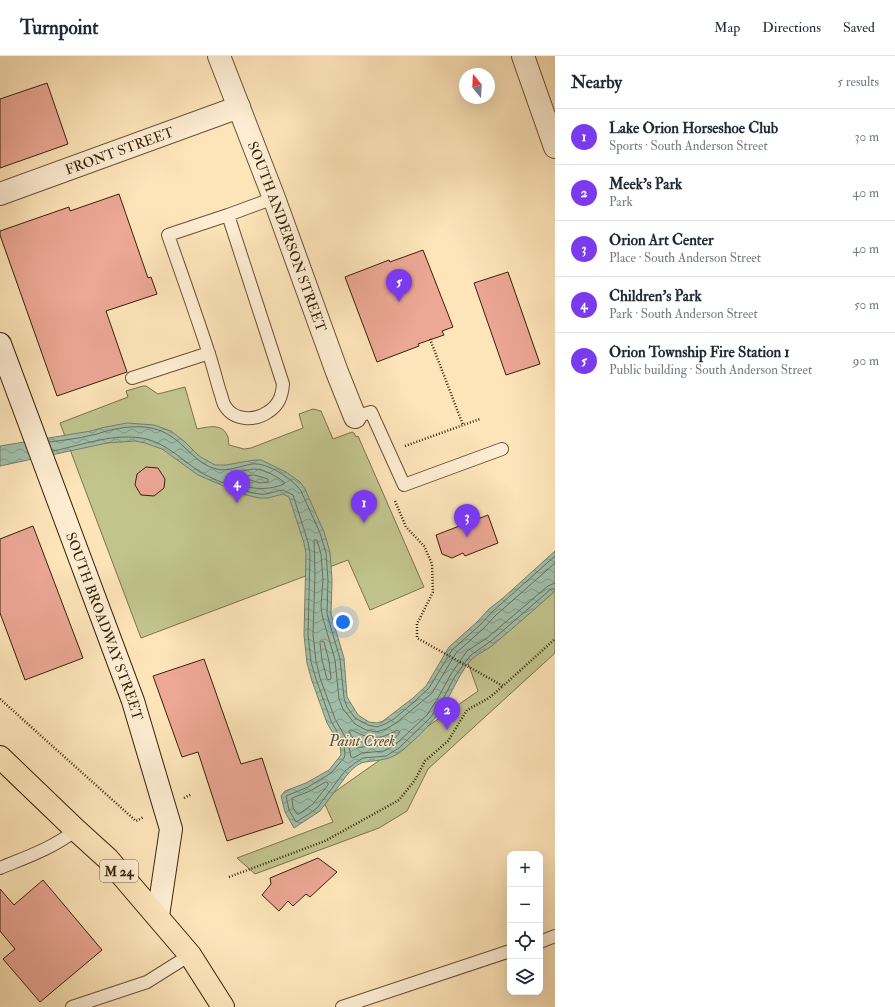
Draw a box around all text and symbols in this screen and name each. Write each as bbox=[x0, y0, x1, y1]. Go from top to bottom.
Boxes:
text: Turnpoint bbox=[20, 16, 98, 40]
text: Map bbox=[714, 19, 740, 36]
text: Directions bbox=[762, 19, 821, 36]
text: Saved bbox=[843, 19, 875, 36]
north arrow bbox=[459, 68, 495, 104]
text: Nearby bbox=[571, 72, 622, 93]
text: 5 results bbox=[837, 74, 879, 90]
text: Lake Orion Horseshoe Club bbox=[609, 119, 778, 138]
street label: FRONT STREET bbox=[63, 123, 177, 179]
text: 1 bbox=[582, 129, 586, 145]
text: 30 m bbox=[855, 129, 879, 145]
text: Sports · South Anderson Street bbox=[609, 138, 768, 154]
street label: SOUTH ANDERSON STREET bbox=[244, 139, 330, 335]
text: Meek's Park bbox=[609, 175, 682, 194]
text: 2 bbox=[581, 185, 587, 201]
text: 40 m bbox=[853, 185, 879, 201]
text: Park bbox=[609, 194, 633, 210]
text: Orion Art Center bbox=[609, 231, 714, 250]
text: 3 bbox=[582, 241, 587, 257]
text: 40 m bbox=[853, 241, 879, 257]
text: Place · South Anderson Street bbox=[609, 250, 761, 266]
pin: 5 bbox=[386, 269, 412, 302]
text: Children's Park bbox=[609, 287, 702, 306]
text: 4 bbox=[580, 297, 588, 313]
text: 50 m bbox=[854, 297, 879, 313]
text: Park · South Anderson Street bbox=[609, 306, 758, 322]
text: Orion Township Fire Station 1 bbox=[609, 343, 790, 362]
text: 5 bbox=[581, 353, 587, 369]
text: 90 m bbox=[853, 353, 879, 369]
text: Public building · South Anderson Street bbox=[609, 362, 812, 378]
pin: 4 bbox=[224, 470, 250, 503]
pin: 1 bbox=[351, 490, 377, 523]
pin: 3 bbox=[454, 504, 480, 537]
street label: SOUTH BROADWAY STREET bbox=[62, 530, 146, 723]
your location bbox=[333, 612, 353, 632]
pin: 2 bbox=[434, 697, 460, 730]
water label: Paint Creek bbox=[328, 732, 395, 751]
map controls bbox=[507, 851, 543, 995]
button: + bbox=[507, 851, 543, 887]
road number: M 24 bbox=[100, 860, 138, 882]
button: − bbox=[507, 887, 543, 923]
button: locate bbox=[507, 923, 543, 959]
button: layers bbox=[507, 959, 543, 995]

